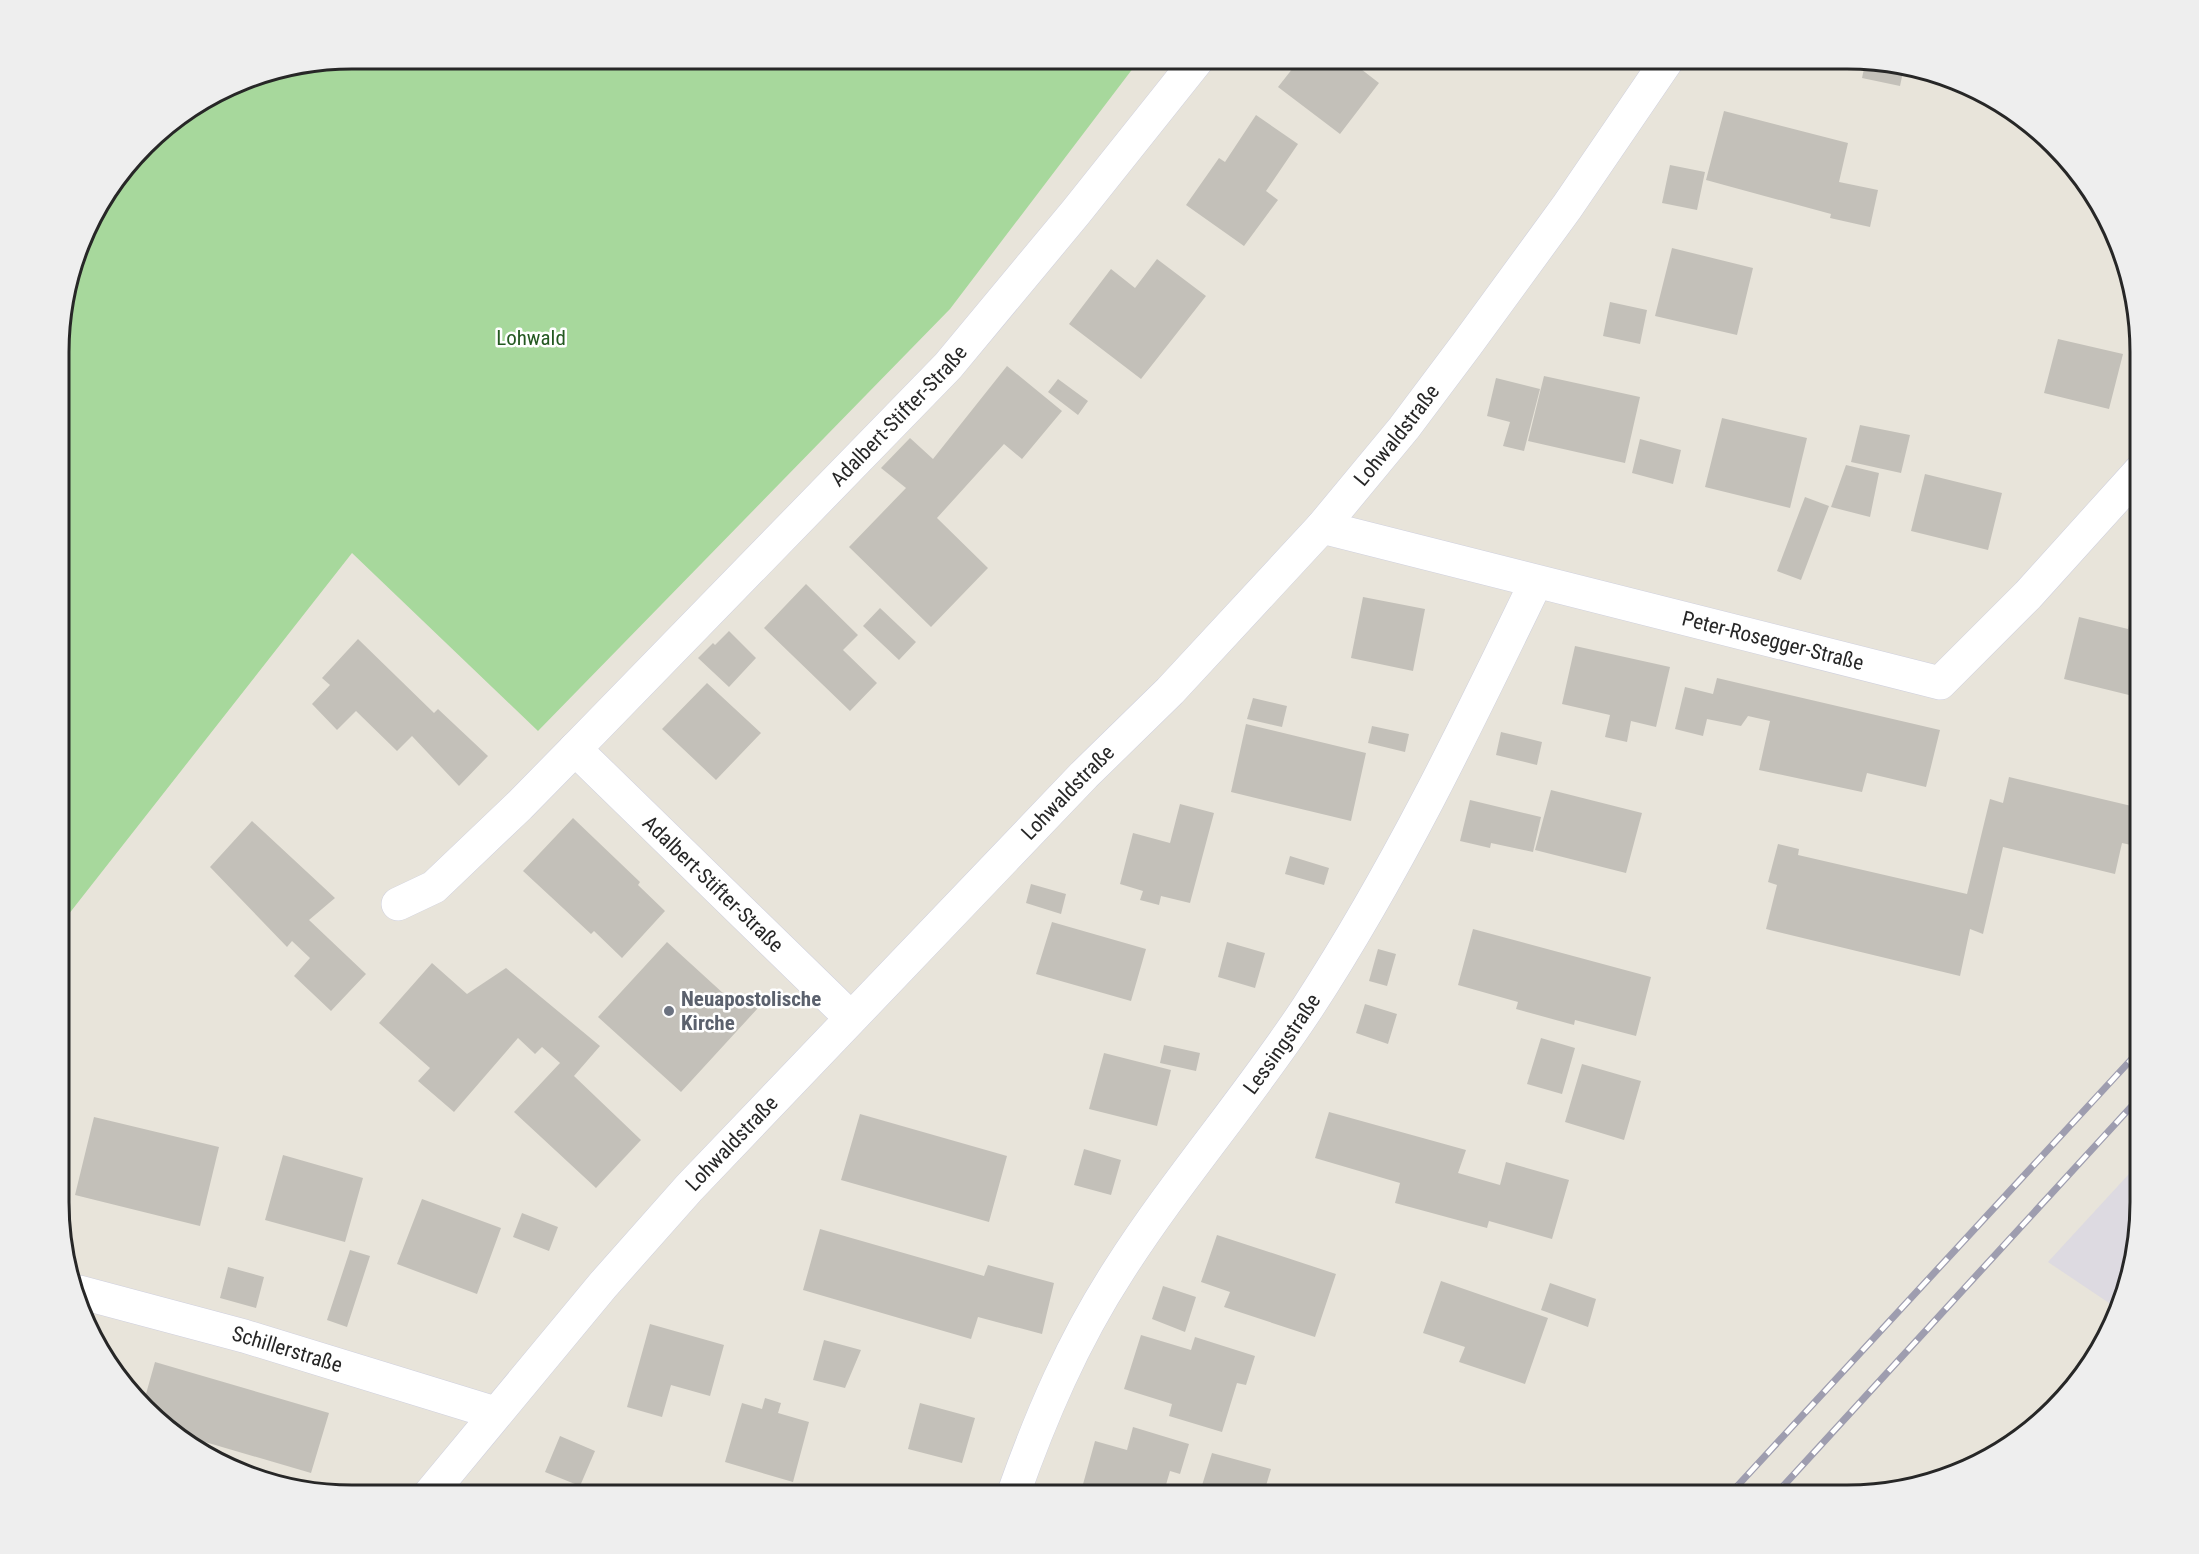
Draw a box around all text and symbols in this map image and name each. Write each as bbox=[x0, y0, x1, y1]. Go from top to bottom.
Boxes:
park label: Lohwald bbox=[496, 326, 566, 350]
street label: Adalbert-Stifter-Straße bbox=[826, 340, 972, 491]
street label: Lohwaldstraße bbox=[1349, 380, 1444, 491]
street label: Peter-Rosegger-Straße bbox=[1680, 606, 1866, 675]
street label: Lohwaldstraße bbox=[1017, 740, 1119, 845]
street label: Adalbert-Stifter-Straße bbox=[638, 811, 788, 957]
place label: Neuapostolische Kirche bbox=[681, 987, 821, 1035]
street label: Lessingstraße bbox=[1238, 989, 1325, 1099]
marker: Neuapostolische Kirche bbox=[662, 1004, 676, 1018]
street label: Lohwaldstraße bbox=[681, 1091, 783, 1196]
street label: Schillerstraße bbox=[229, 1321, 345, 1378]

